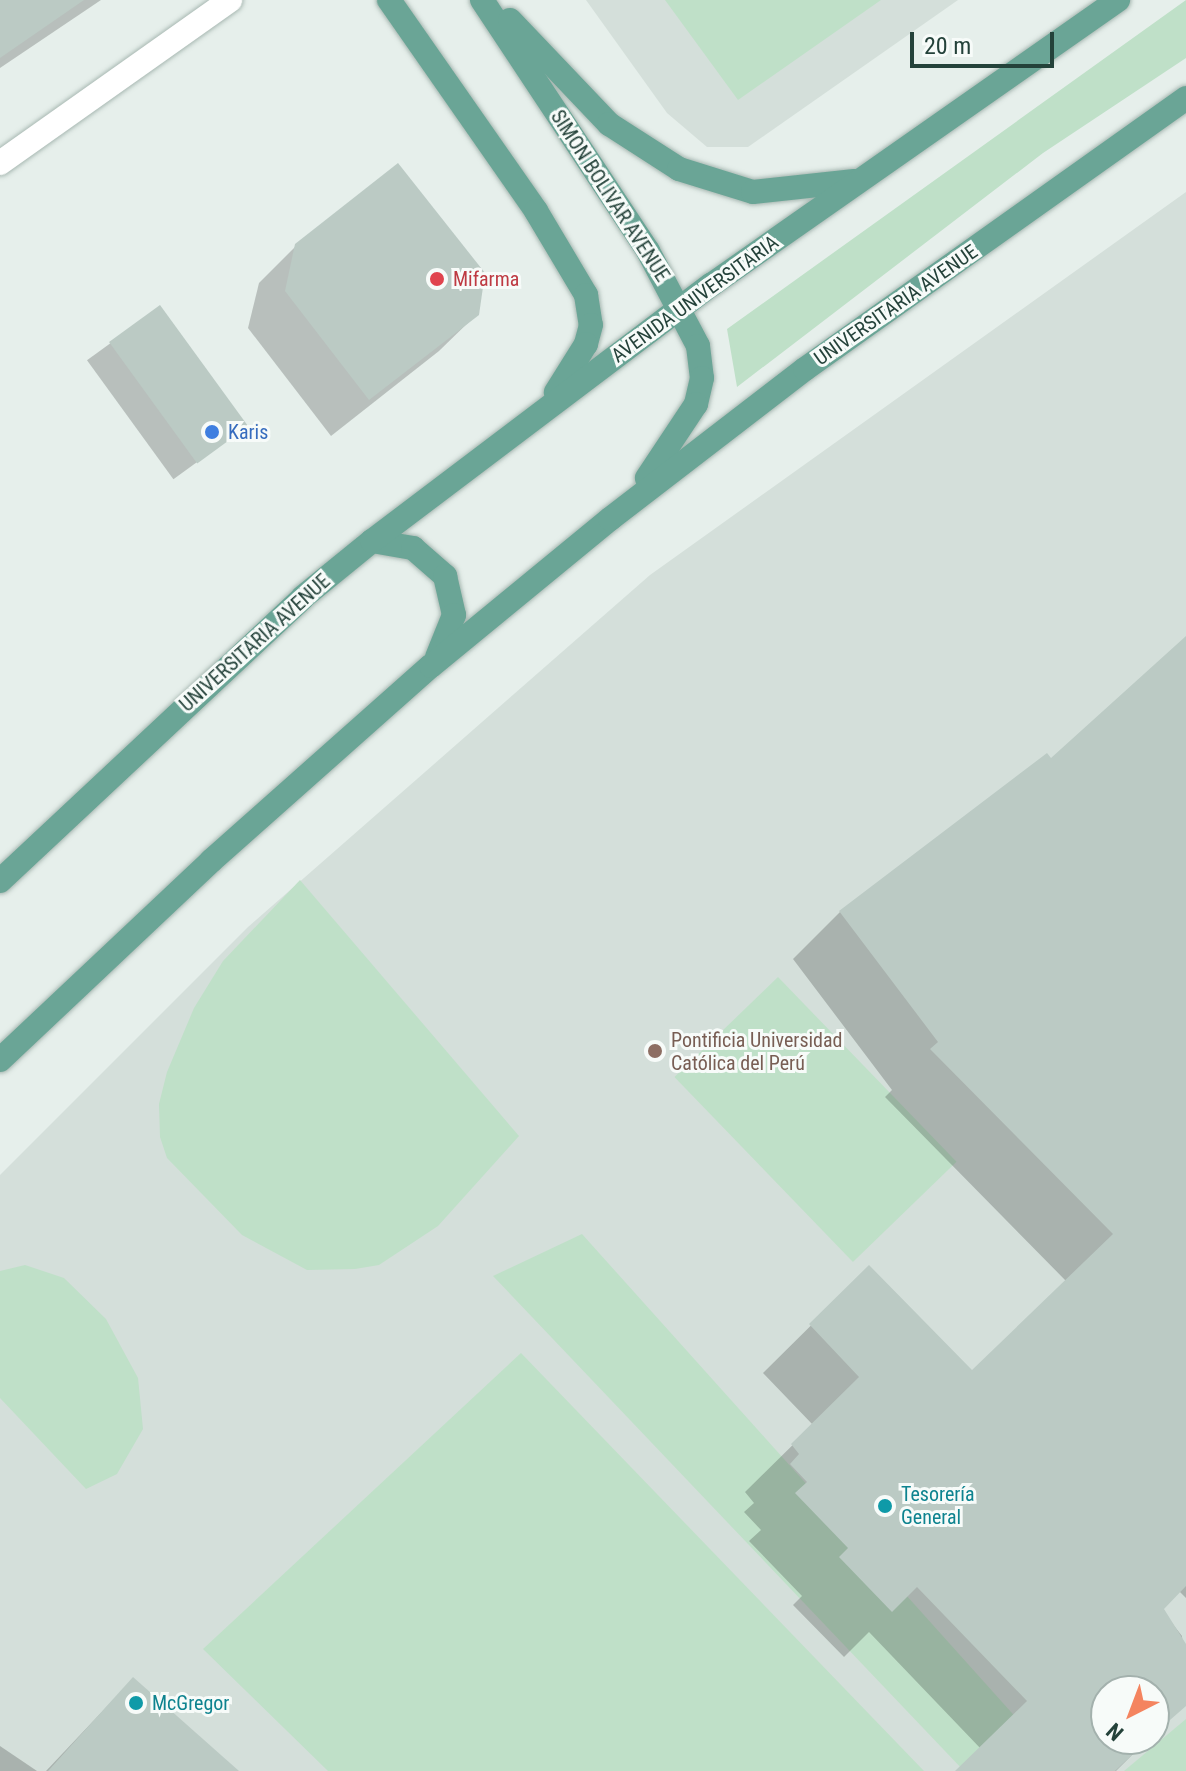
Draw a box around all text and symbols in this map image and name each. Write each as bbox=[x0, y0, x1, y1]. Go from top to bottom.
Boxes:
scale bar bbox=[914, 16, 1058, 66]
text: 20 m bbox=[924, 32, 971, 60]
street label: SIMON BOLIVAR AVENUE bbox=[546, 106, 674, 286]
street label: AVENIDA UNIVERSITARIA bbox=[607, 230, 783, 368]
street label: UNIVERSITARIA AVENUE bbox=[810, 240, 982, 370]
place label: Mifarma bbox=[453, 267, 519, 291]
marker: Mifarma bbox=[428, 270, 446, 288]
place label: Karis bbox=[228, 420, 268, 444]
marker: Karis bbox=[203, 423, 221, 441]
street label: UNIVERSITARIA AVENUE bbox=[175, 569, 335, 717]
place label: Pontificia Universidad Católica del Perú bbox=[671, 1028, 843, 1075]
marker: Pontificia Universidad Católica del Perú bbox=[646, 1042, 664, 1060]
place label: Tesorería General bbox=[901, 1482, 975, 1529]
marker: Tesorería General bbox=[876, 1497, 894, 1515]
north arrow bbox=[1090, 1675, 1170, 1755]
place label: McGregor bbox=[152, 1691, 229, 1715]
marker: McGregor bbox=[127, 1694, 145, 1712]
text: N bbox=[1102, 1718, 1128, 1746]

